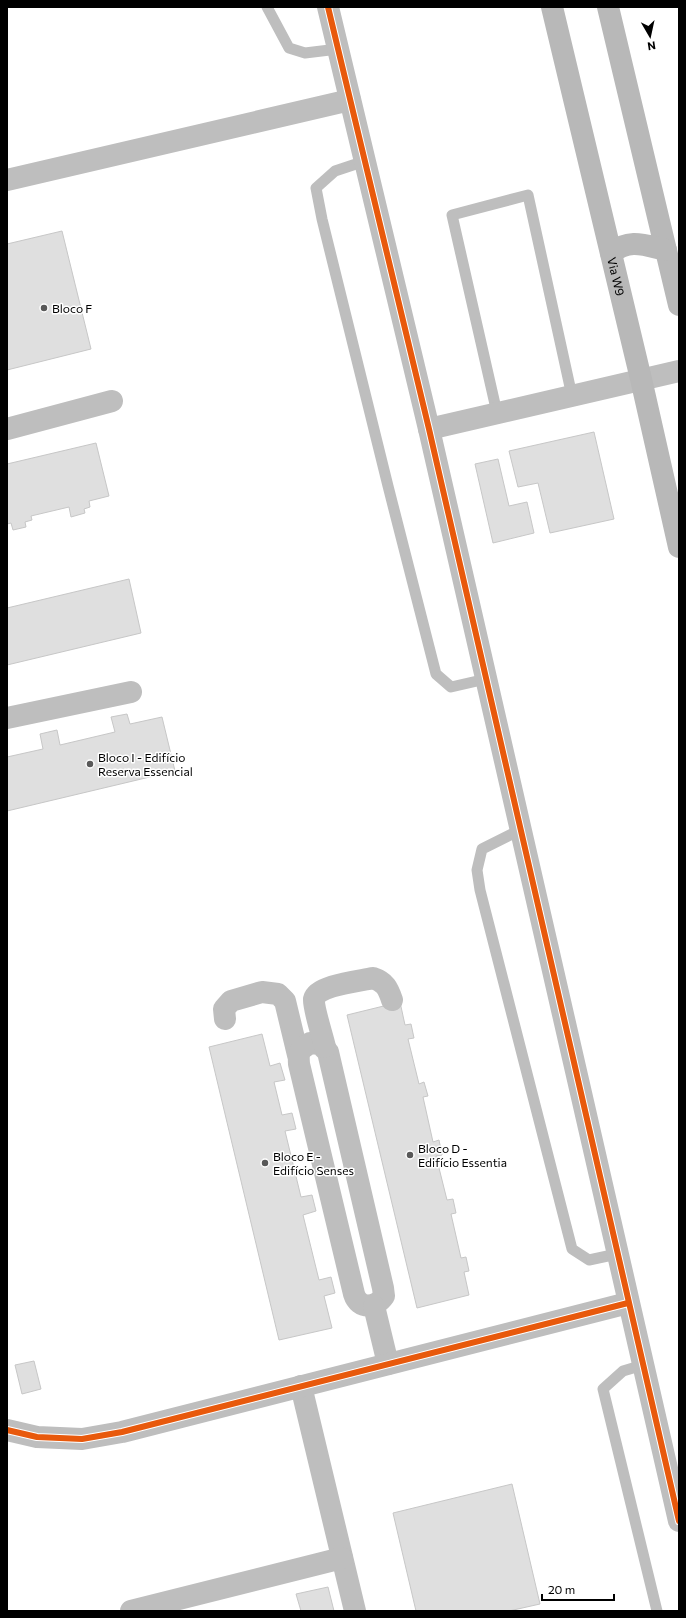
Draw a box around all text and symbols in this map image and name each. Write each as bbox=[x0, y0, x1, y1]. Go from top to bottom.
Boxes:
north arrow bbox=[630, 16, 670, 56]
text: N bbox=[647, 39, 657, 53]
street label: Via W9 bbox=[605, 256, 628, 297]
place label: Bloco F bbox=[52, 301, 92, 315]
marker: Bloco F bbox=[39, 303, 49, 313]
place label: Bloco I - Edifício Reserva Essencial bbox=[98, 750, 193, 778]
marker: Bloco I - Edifício Reserva Essencial bbox=[85, 759, 95, 769]
place label: Bloco D - Edifício Essentia bbox=[418, 1141, 507, 1169]
place label: Bloco E - Edifício Senses bbox=[273, 1149, 354, 1177]
marker: Bloco D - Edifício Essentia bbox=[405, 1150, 415, 1160]
marker: Bloco E - Edifício Senses bbox=[260, 1158, 270, 1168]
scale bar bbox=[542, 1576, 614, 1602]
text: 20 m bbox=[548, 1582, 575, 1596]

